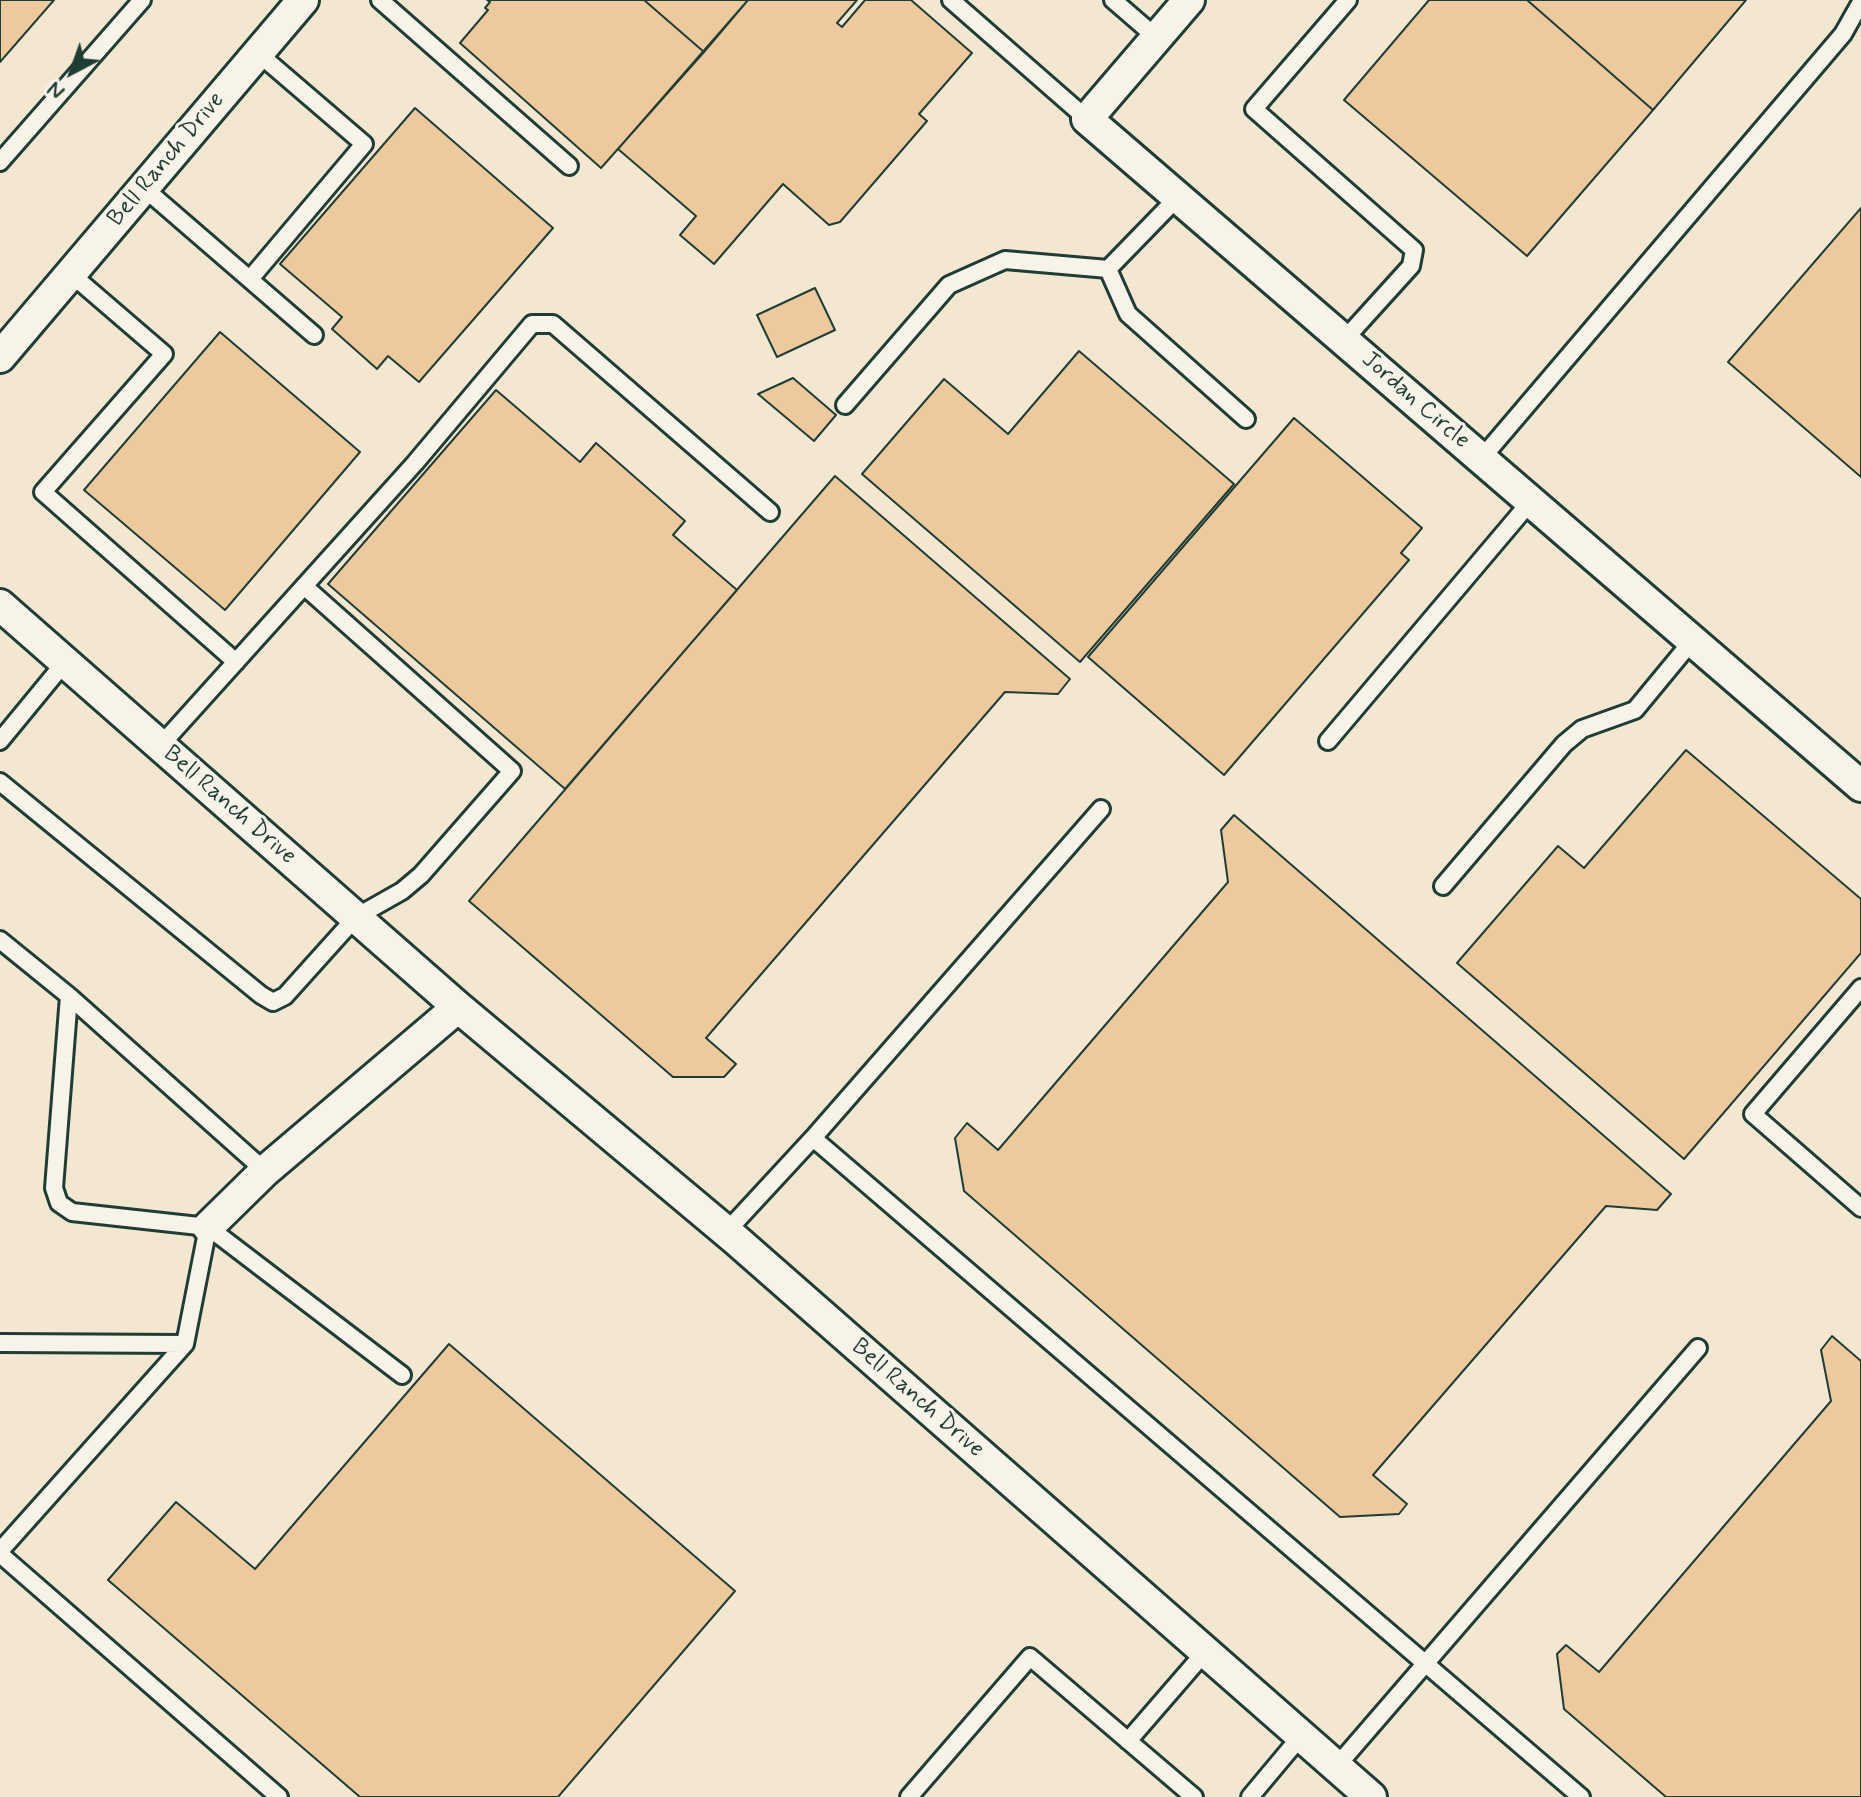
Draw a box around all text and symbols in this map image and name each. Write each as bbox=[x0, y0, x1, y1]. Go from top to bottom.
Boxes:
north arrow bbox=[32, 32, 112, 112]
text: N bbox=[42, 75, 71, 105]
street label: Bell Ranch Drive bbox=[102, 87, 232, 233]
street label: Jordan Circle bbox=[1355, 346, 1475, 456]
street label: Bell Ranch Drive bbox=[157, 740, 301, 872]
street label: Bell Ranch Drive bbox=[845, 1333, 989, 1465]

